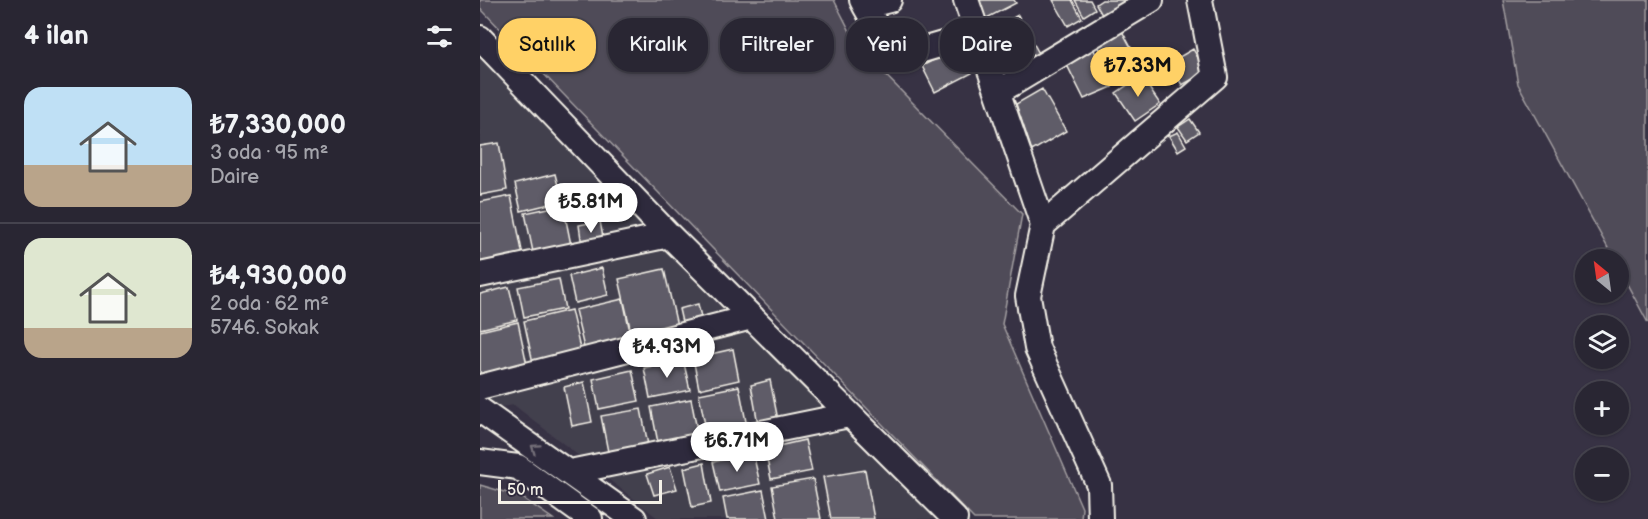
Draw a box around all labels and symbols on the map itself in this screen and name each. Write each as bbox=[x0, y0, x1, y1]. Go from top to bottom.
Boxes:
pin: ₺7.33M bbox=[1089, 47, 1187, 98]
pin: ₺5.81M bbox=[542, 183, 640, 234]
north arrow bbox=[1575, 249, 1629, 303]
pin: ₺4.93M bbox=[618, 328, 716, 379]
pin: ₺6.71M bbox=[688, 422, 786, 473]
one-way arrow bbox=[531, 444, 542, 455]
scale bar bbox=[498, 477, 662, 504]

